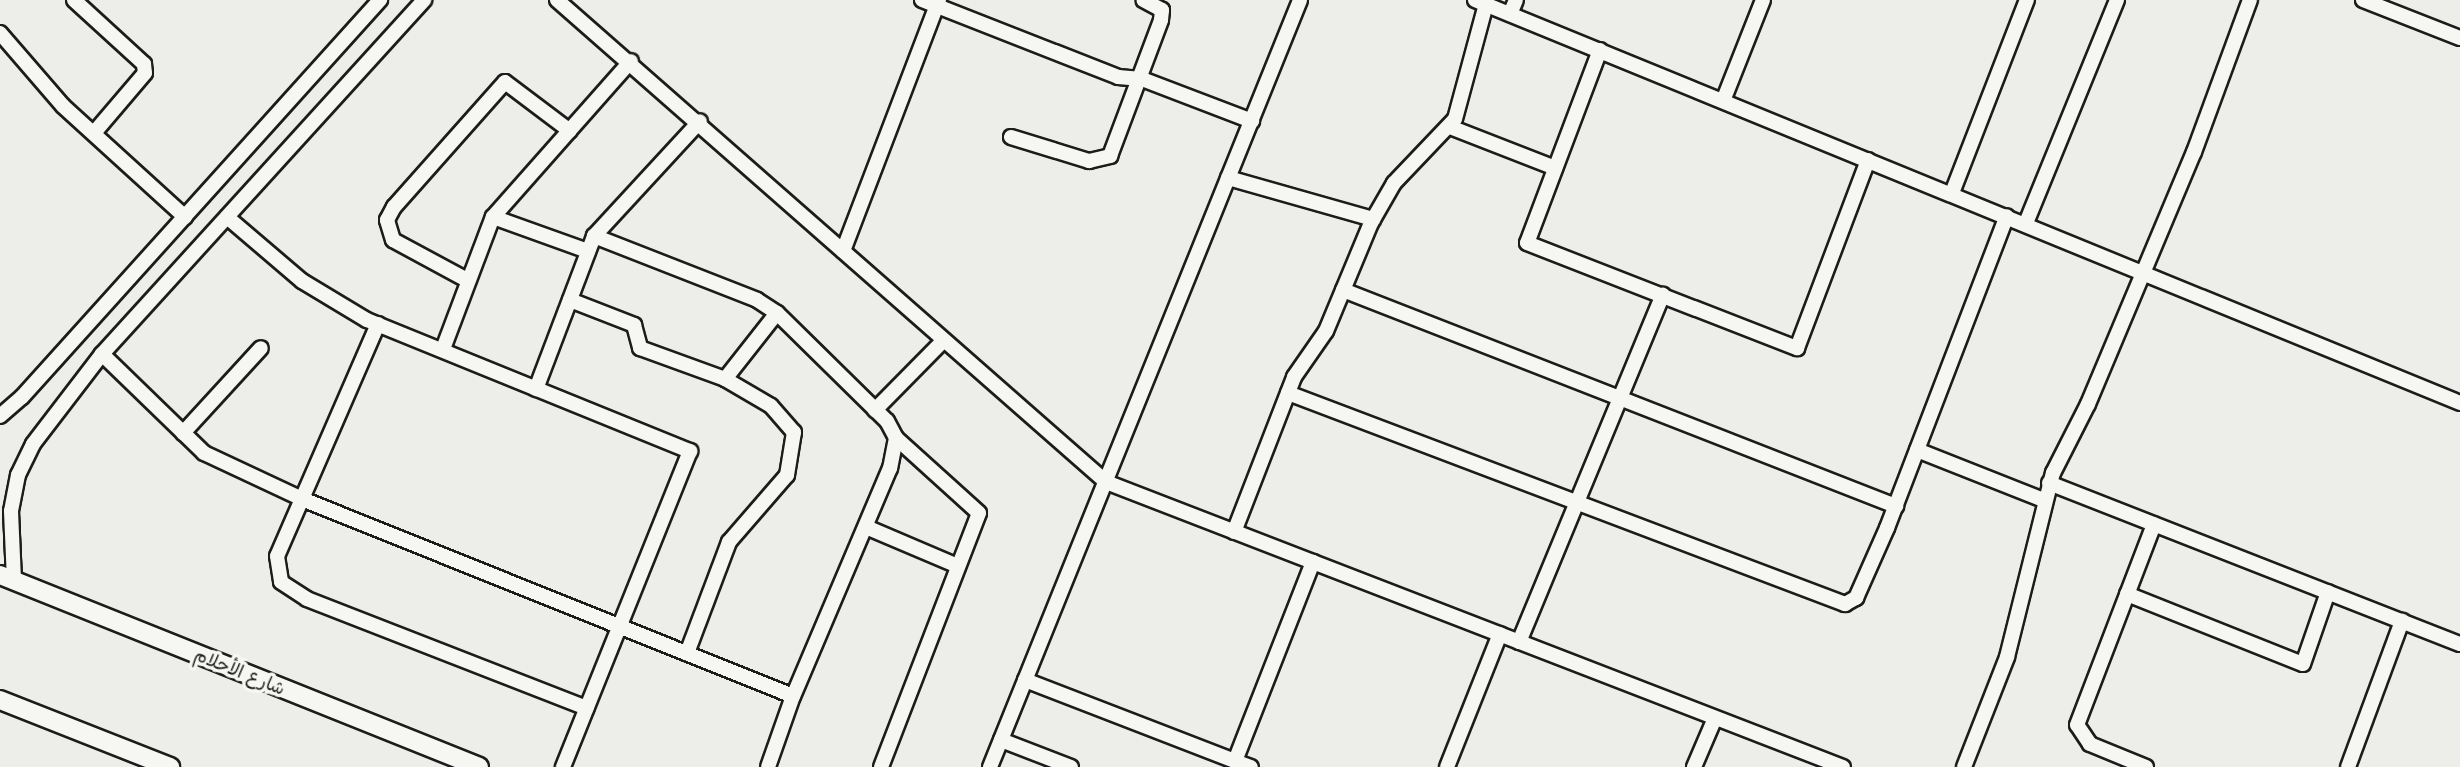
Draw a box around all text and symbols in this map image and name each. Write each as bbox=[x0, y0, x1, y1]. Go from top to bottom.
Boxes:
street label: شارع الأحلام bbox=[191, 643, 289, 699]

